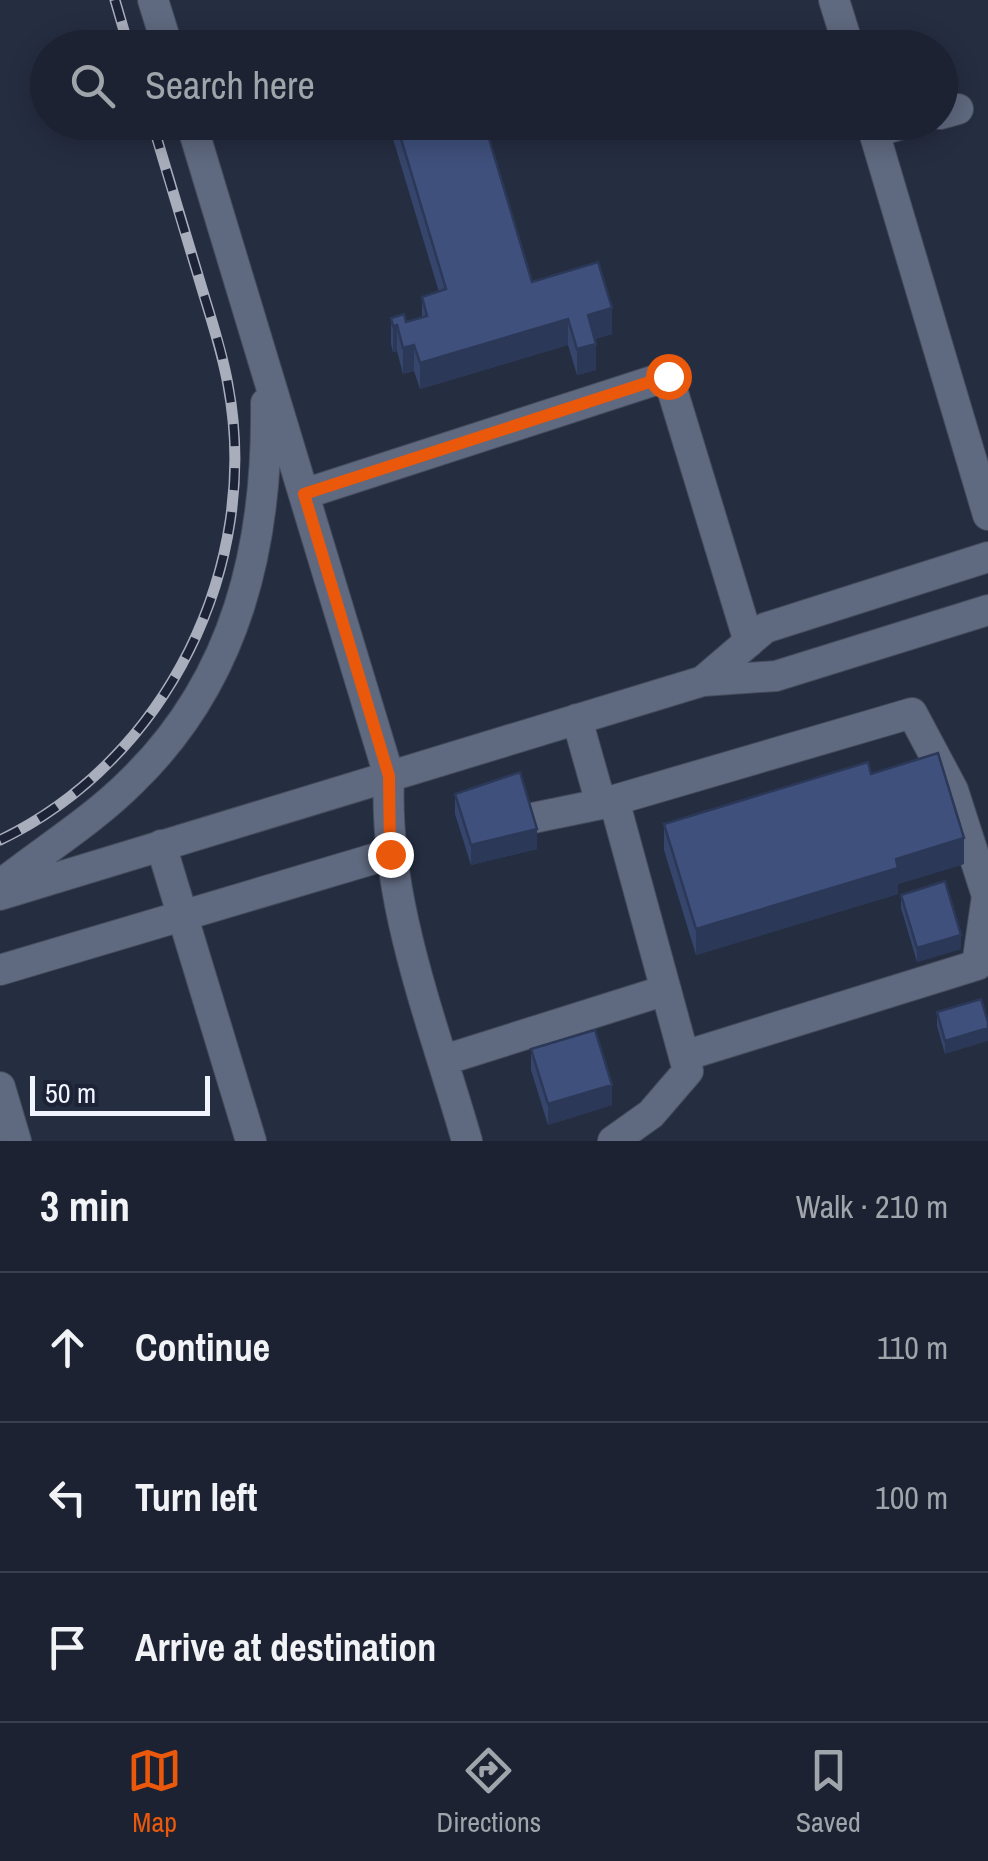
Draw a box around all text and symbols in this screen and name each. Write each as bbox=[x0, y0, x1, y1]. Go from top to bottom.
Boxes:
search box bbox=[30, 30, 958, 140]
icon: search bbox=[65, 58, 120, 113]
text: Search here bbox=[145, 60, 315, 111]
route start bbox=[646, 354, 692, 400]
route end bbox=[368, 832, 414, 878]
scale bar bbox=[30, 1071, 210, 1116]
text: 50 m bbox=[45, 1074, 96, 1112]
text: 3 min bbox=[40, 1178, 130, 1234]
text: Walk · 210 m bbox=[796, 1185, 948, 1228]
icon: ahead bbox=[40, 1320, 95, 1375]
text: Continue bbox=[135, 1322, 270, 1373]
text: 110 m bbox=[877, 1326, 948, 1369]
icon: left bbox=[40, 1470, 95, 1525]
text: Turn left bbox=[135, 1472, 257, 1523]
text: 100 m bbox=[875, 1476, 948, 1519]
icon: arrive bbox=[40, 1620, 95, 1675]
text: Arrive at destination bbox=[135, 1622, 436, 1673]
tab: Map bbox=[127, 1743, 182, 1841]
tab: Directions bbox=[437, 1743, 541, 1841]
tab: Saved bbox=[796, 1743, 861, 1841]

